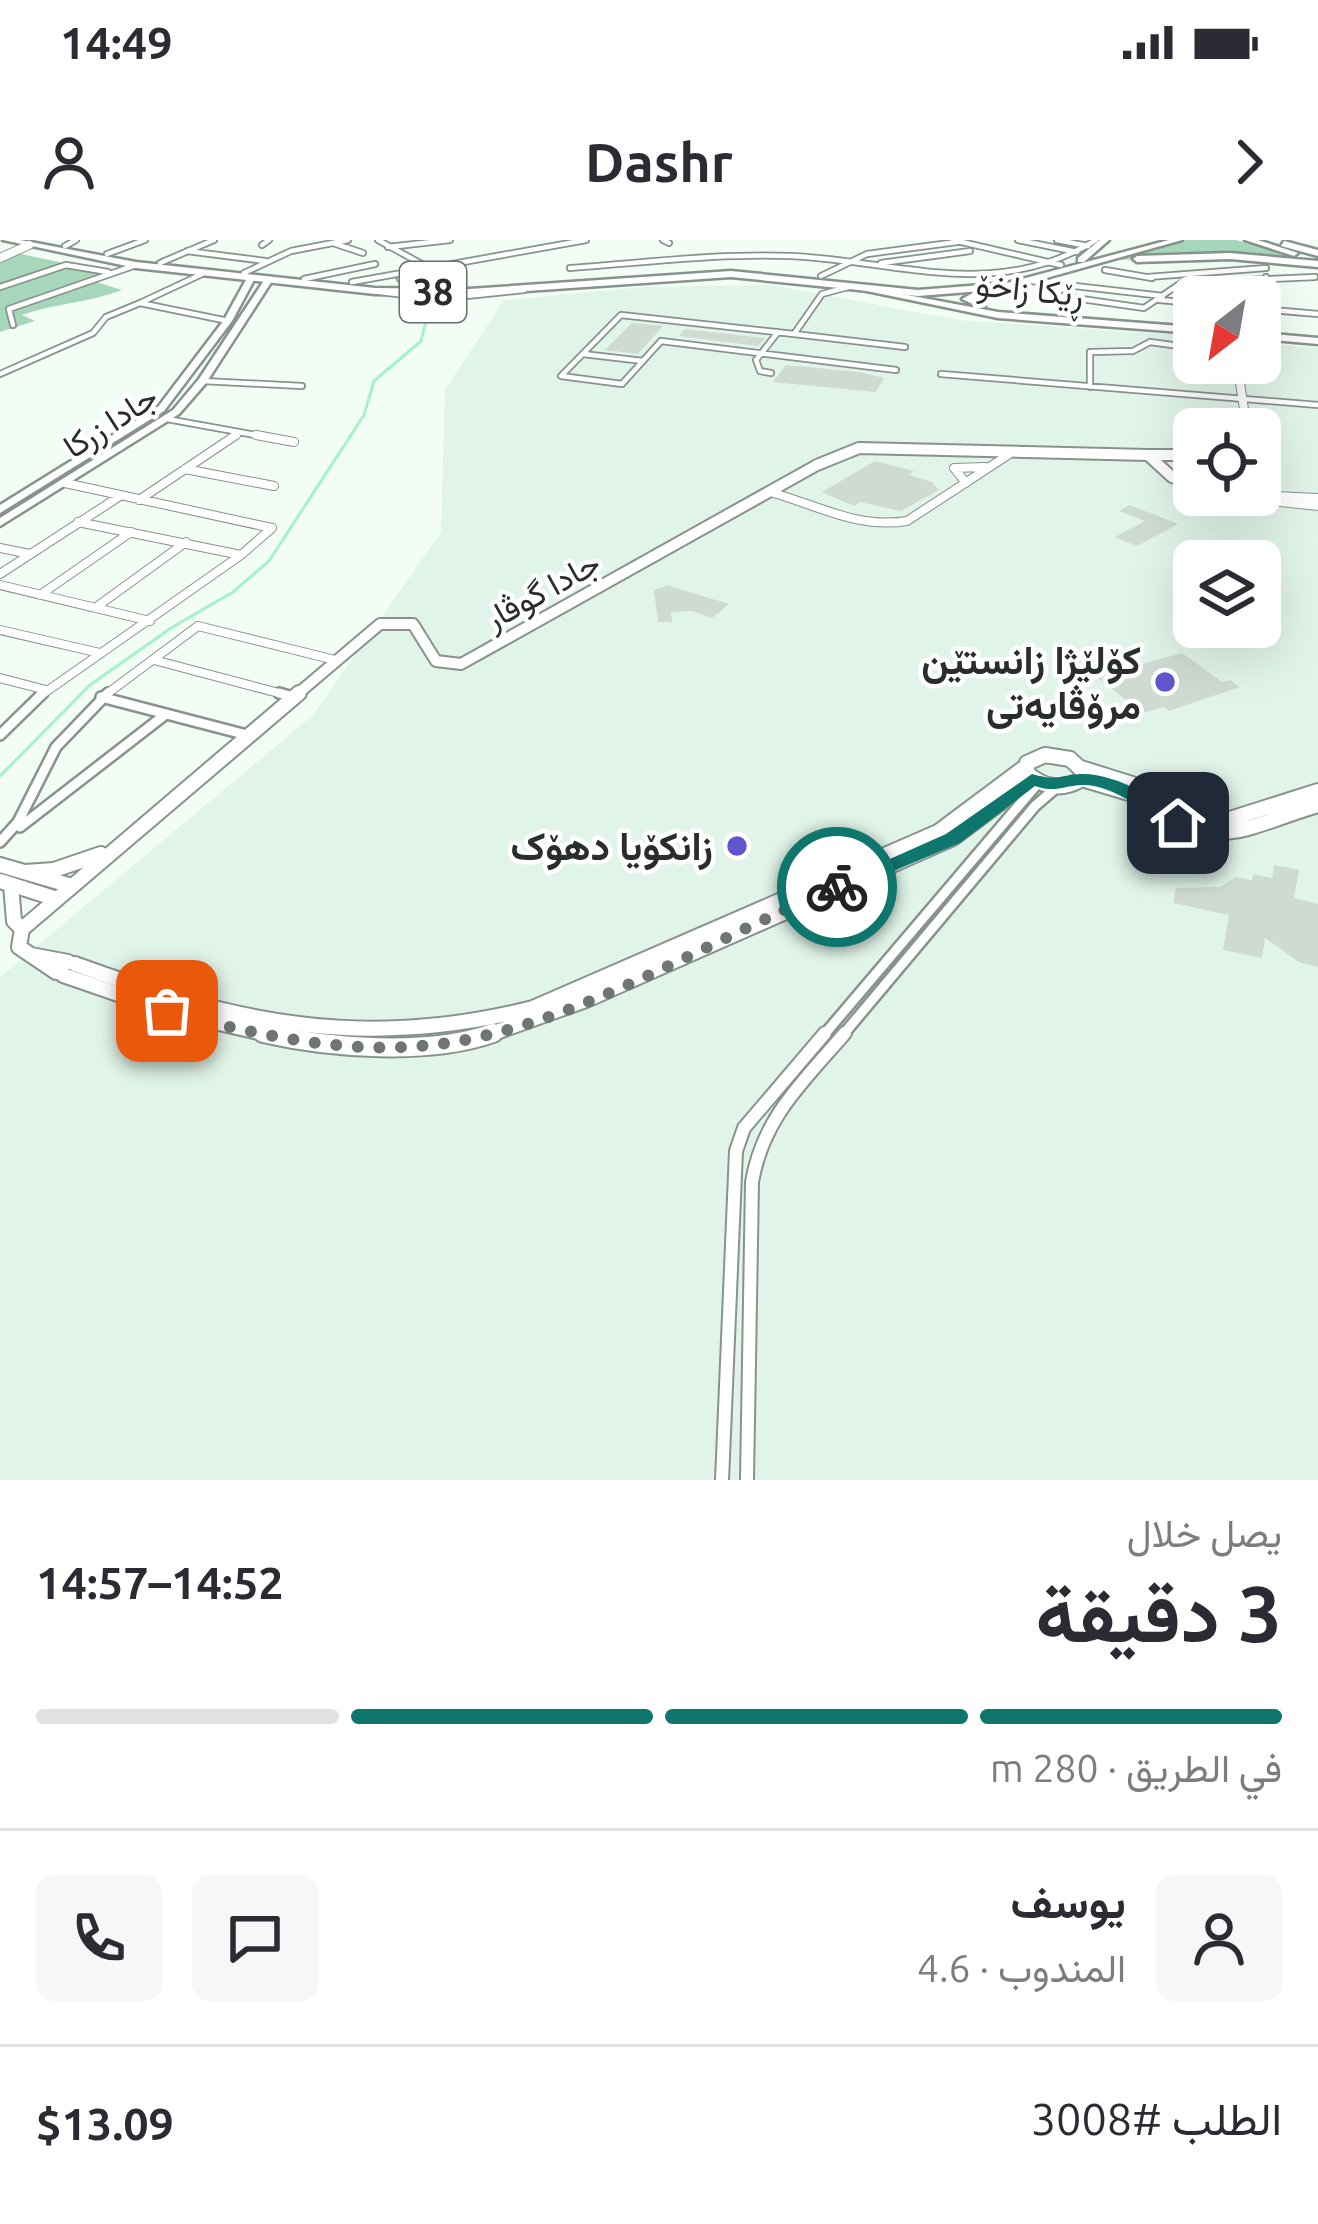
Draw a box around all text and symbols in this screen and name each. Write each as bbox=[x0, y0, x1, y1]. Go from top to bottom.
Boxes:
text: 14:49 bbox=[60, 17, 173, 68]
icon: person bbox=[36, 129, 102, 195]
icon: forward bbox=[1216, 129, 1282, 195]
text: Dashr bbox=[585, 132, 733, 192]
road number: 38 bbox=[400, 262, 466, 322]
street label: ڕێکا زاخۆ bbox=[973, 264, 1086, 322]
north arrow bbox=[1173, 276, 1281, 384]
map controls bbox=[1173, 276, 1281, 648]
street label: جادا زرکا bbox=[56, 377, 165, 467]
button: locate bbox=[1173, 408, 1281, 516]
button: layers bbox=[1173, 540, 1281, 648]
street label: جادا گوڤار bbox=[477, 543, 607, 639]
place label: كۆلێژا زانستێن مرۆڤایەتی bbox=[921, 638, 1141, 730]
marker: كۆلێژا زانستێن مرۆڤایەتی bbox=[1152, 669, 1178, 695]
pin bbox=[1127, 772, 1229, 874]
icon: home bbox=[1145, 790, 1211, 856]
place label: زانکۆیا دهۆک bbox=[510, 824, 713, 871]
courier bbox=[777, 827, 897, 947]
marker: زانکۆیا دهۆک bbox=[724, 833, 750, 859]
icon: bike bbox=[804, 854, 870, 920]
pin bbox=[116, 960, 218, 1062]
icon: bag bbox=[134, 978, 200, 1044]
text: يصل خلال bbox=[1127, 1511, 1282, 1554]
text: 14:52–14:57 bbox=[36, 1557, 284, 1608]
text: 3 دقيقة bbox=[1036, 1569, 1282, 1657]
text: في الطريق · 280 m bbox=[990, 1746, 1282, 1789]
button: phone bbox=[36, 1875, 162, 2001]
button: chat bbox=[192, 1875, 318, 2001]
button: person bbox=[1156, 1875, 1282, 2001]
text: يوسف bbox=[1011, 1876, 1126, 1927]
text: المندوب · 4.6 bbox=[917, 1946, 1126, 1989]
text: الطلب #3008 bbox=[1031, 2093, 1282, 2144]
text: $13.09 bbox=[36, 2098, 174, 2149]

